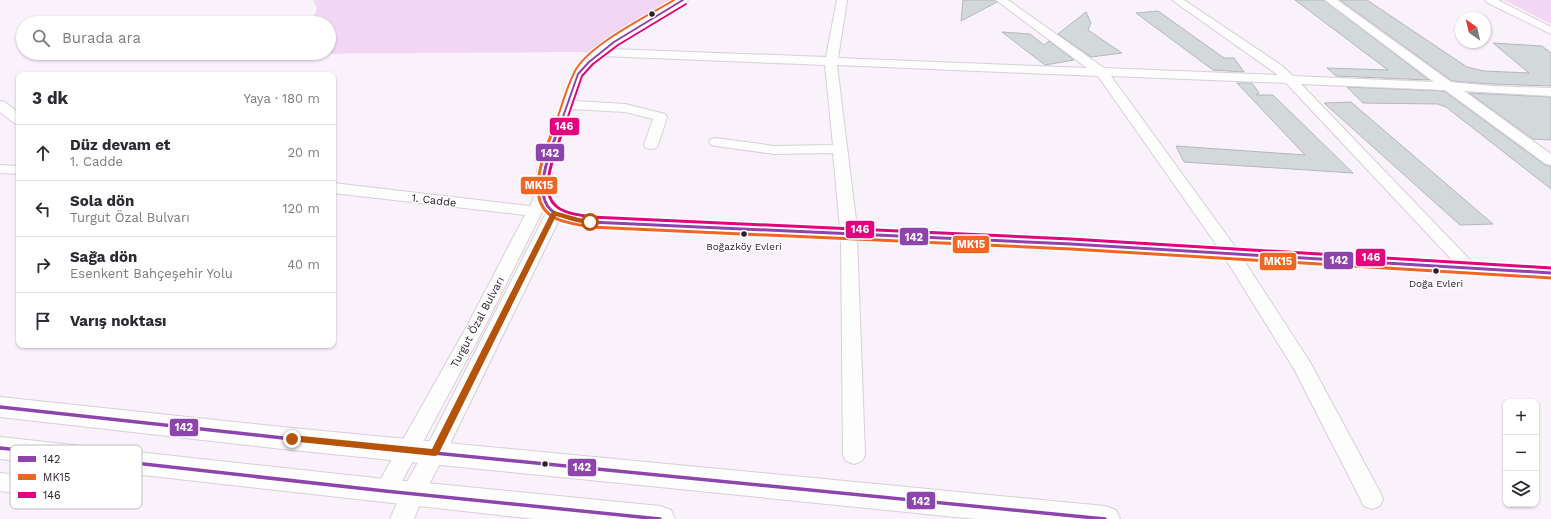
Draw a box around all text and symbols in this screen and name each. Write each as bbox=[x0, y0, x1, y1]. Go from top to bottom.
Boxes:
unlabelled marker bbox=[647, 9, 657, 19]
north arrow bbox=[1455, 12, 1491, 48]
search box bbox=[16, 16, 336, 60]
icon: search bbox=[30, 27, 52, 49]
text: Burada ara bbox=[62, 29, 141, 47]
text: 3 dk bbox=[32, 88, 68, 108]
text: Yaya · 180 m bbox=[244, 91, 320, 106]
line badge: 146 bbox=[549, 117, 580, 136]
text: 146 bbox=[555, 120, 574, 133]
text: Düz devam et bbox=[70, 136, 170, 154]
icon: ahead bbox=[32, 142, 54, 164]
line badge: 142 bbox=[535, 143, 565, 162]
text: 20 m bbox=[288, 145, 320, 160]
text: 142 bbox=[541, 147, 560, 160]
text: 1. Cadde bbox=[70, 154, 123, 169]
line badge: MK15 bbox=[520, 176, 558, 195]
text: MK15 bbox=[525, 179, 553, 192]
street label: 1. Cadde bbox=[411, 191, 457, 210]
text: Sola dön bbox=[70, 192, 134, 210]
icon: left bbox=[32, 198, 54, 220]
text: 120 m bbox=[282, 201, 320, 216]
text: Turgut Özal Bulvarı bbox=[70, 210, 190, 225]
route start bbox=[581, 213, 599, 231]
line badge: 146 bbox=[845, 220, 875, 239]
text: 146 bbox=[851, 223, 870, 236]
line badge: 142 bbox=[899, 227, 929, 246]
marker: Boğazköy Evleri bbox=[739, 229, 749, 239]
text: 142 bbox=[905, 231, 924, 244]
line badge: MK15 bbox=[952, 235, 990, 254]
text: MK15 bbox=[957, 238, 985, 251]
place label: Boğazköy Evleri bbox=[706, 241, 782, 252]
text: Sağa dön bbox=[70, 248, 137, 266]
line badge: 146 bbox=[1355, 248, 1386, 267]
line badge: 142 bbox=[1323, 251, 1354, 270]
text: 146 bbox=[1362, 251, 1381, 264]
line badge: MK15 bbox=[1259, 252, 1297, 271]
icon: right bbox=[32, 254, 54, 276]
text: 142 bbox=[1330, 254, 1349, 267]
text: MK15 bbox=[1264, 255, 1292, 268]
text: 40 m bbox=[287, 257, 320, 272]
text: Esenkent Bahçeşehir Yolu bbox=[70, 266, 233, 281]
marker: Doğa Evleri bbox=[1431, 266, 1441, 276]
street label: Turgut Özal Bulvarı bbox=[447, 274, 507, 370]
place label: Doğa Evleri bbox=[1409, 278, 1463, 289]
icon: arrive bbox=[32, 310, 54, 332]
text: Varış noktası bbox=[70, 312, 167, 330]
map controls bbox=[1503, 399, 1539, 507]
button: + bbox=[1503, 399, 1539, 435]
line badge: 142 bbox=[169, 418, 199, 437]
text: 142 bbox=[175, 421, 194, 434]
route end bbox=[283, 430, 301, 448]
button: − bbox=[1503, 435, 1539, 471]
legend bbox=[10, 445, 142, 509]
text: 142 bbox=[43, 453, 60, 466]
line badge: 142 bbox=[567, 458, 597, 477]
unlabelled marker bbox=[540, 459, 550, 469]
text: 142 bbox=[573, 461, 592, 474]
text: MK15 bbox=[43, 471, 70, 484]
button: layers bbox=[1503, 471, 1539, 507]
text: 146 bbox=[43, 489, 61, 502]
line badge: 142 bbox=[906, 491, 936, 510]
text: 142 bbox=[912, 495, 931, 508]

